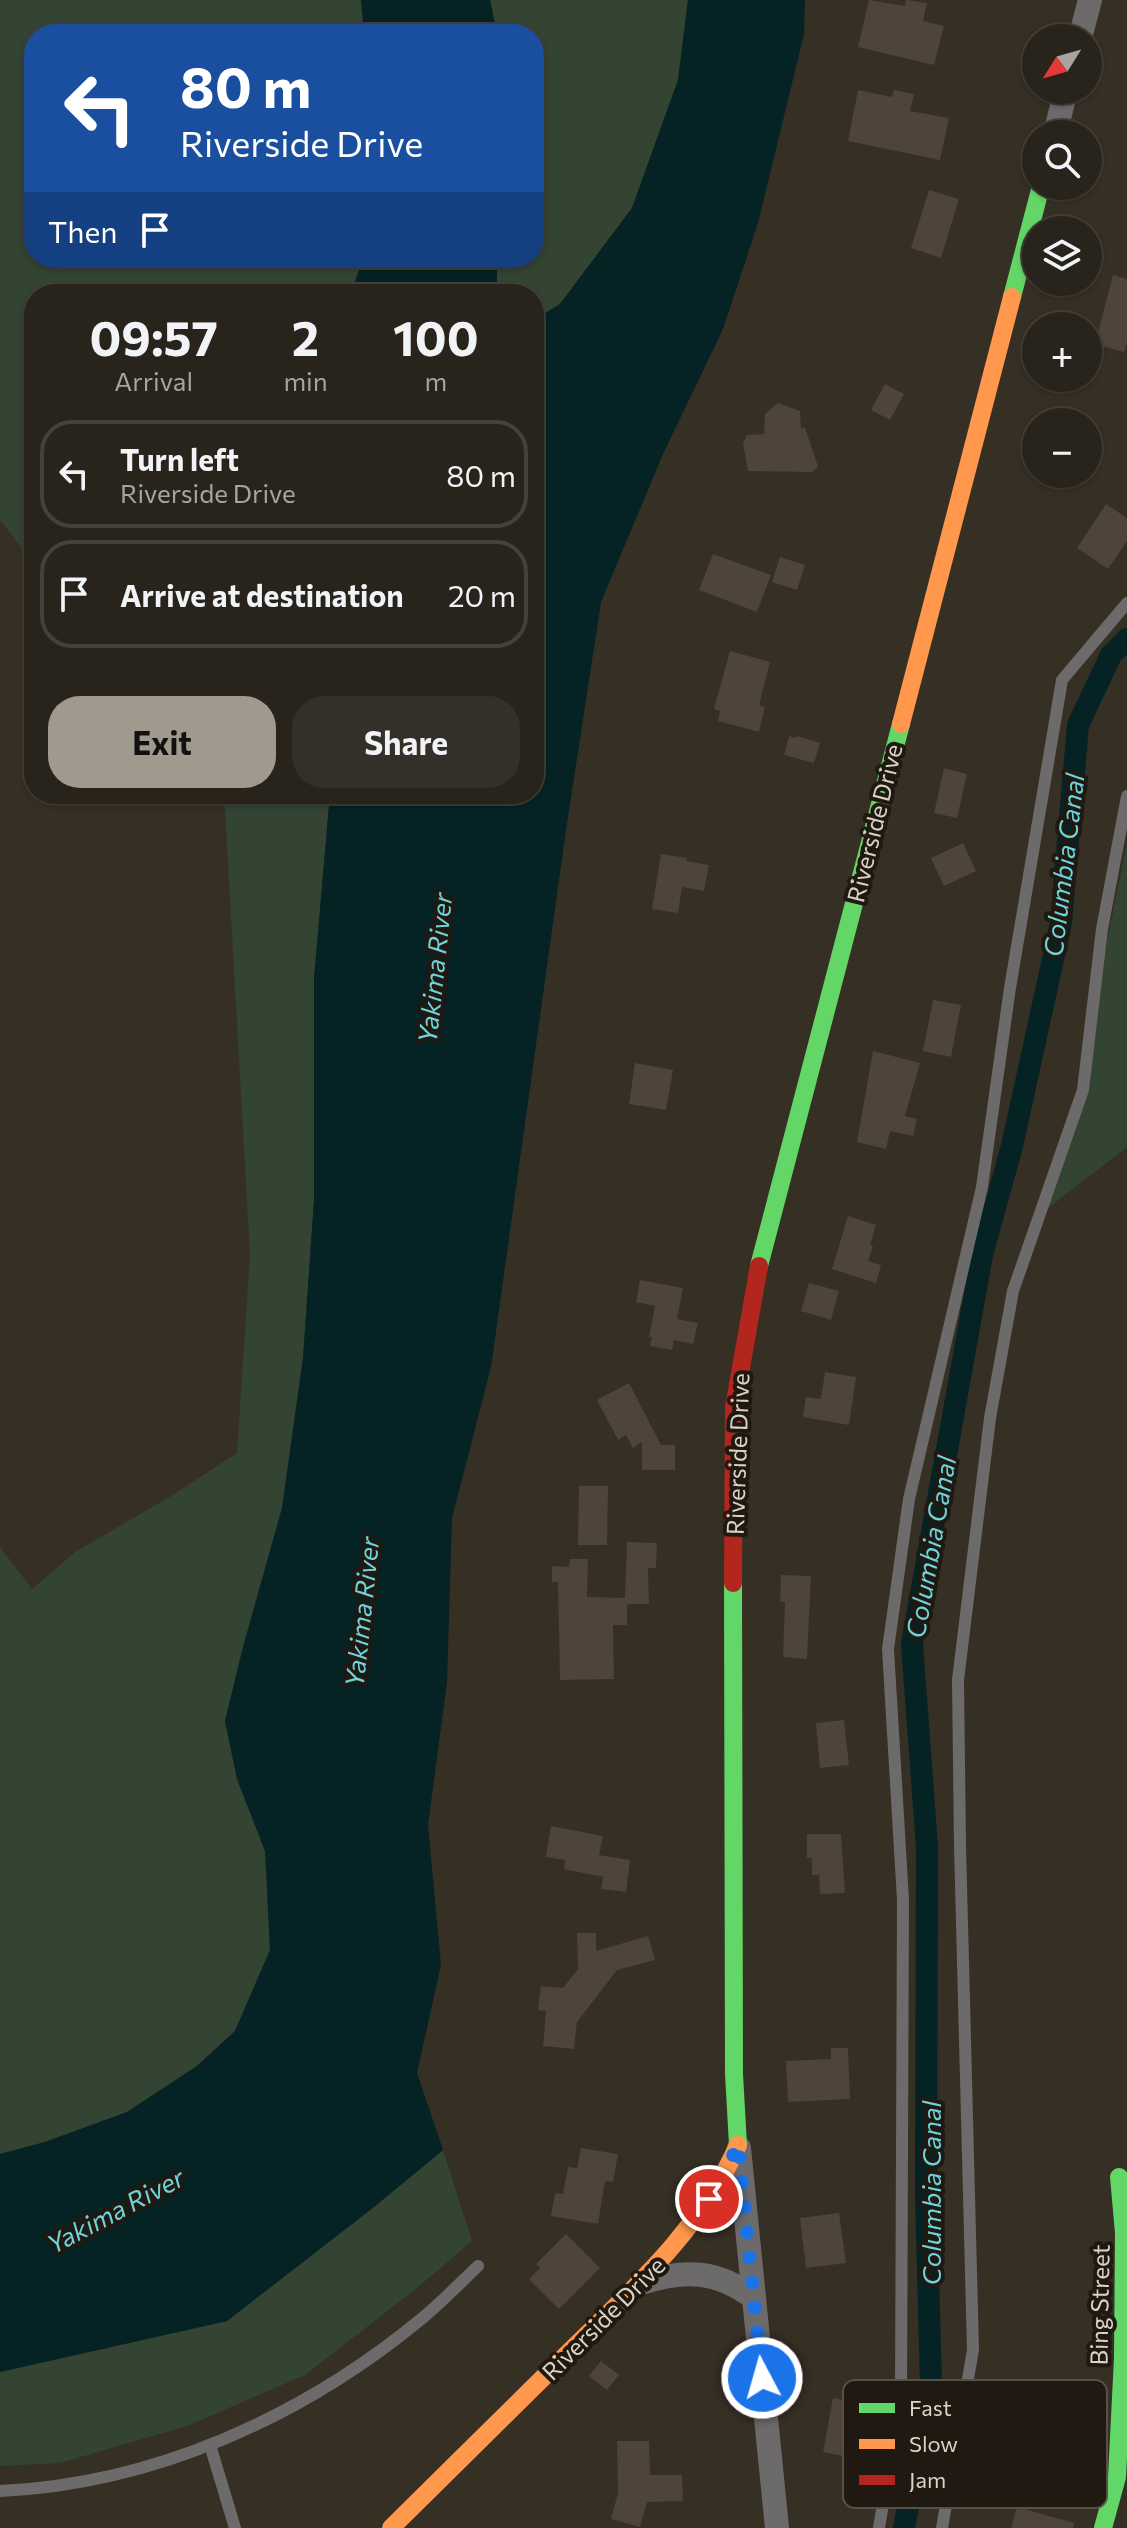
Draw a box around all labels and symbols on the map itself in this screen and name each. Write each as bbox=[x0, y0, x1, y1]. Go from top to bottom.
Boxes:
north arrow bbox=[1022, 24, 1102, 104]
street label: Riverside Drive bbox=[840, 741, 908, 905]
water label: Columbia Canal bbox=[1036, 770, 1090, 958]
water label: Yakima River bbox=[411, 890, 457, 1045]
street label: Riverside Drive bbox=[720, 1372, 754, 1536]
water label: Columbia Canal bbox=[899, 1452, 962, 1640]
water label: Yakima River bbox=[338, 1534, 384, 1689]
water label: Columbia Canal bbox=[915, 2099, 946, 2285]
water label: Yakima River bbox=[41, 2160, 190, 2259]
pin bbox=[675, 2165, 743, 2233]
street label: Bing Street bbox=[1083, 2244, 1115, 2366]
street label: Riverside Drive bbox=[535, 2250, 671, 2386]
position arrow bbox=[720, 2336, 804, 2420]
legend bbox=[843, 2380, 1107, 2508]
text: Fast bbox=[909, 2394, 952, 2421]
text: Slow bbox=[909, 2430, 958, 2457]
text: Jam bbox=[909, 2466, 946, 2493]

